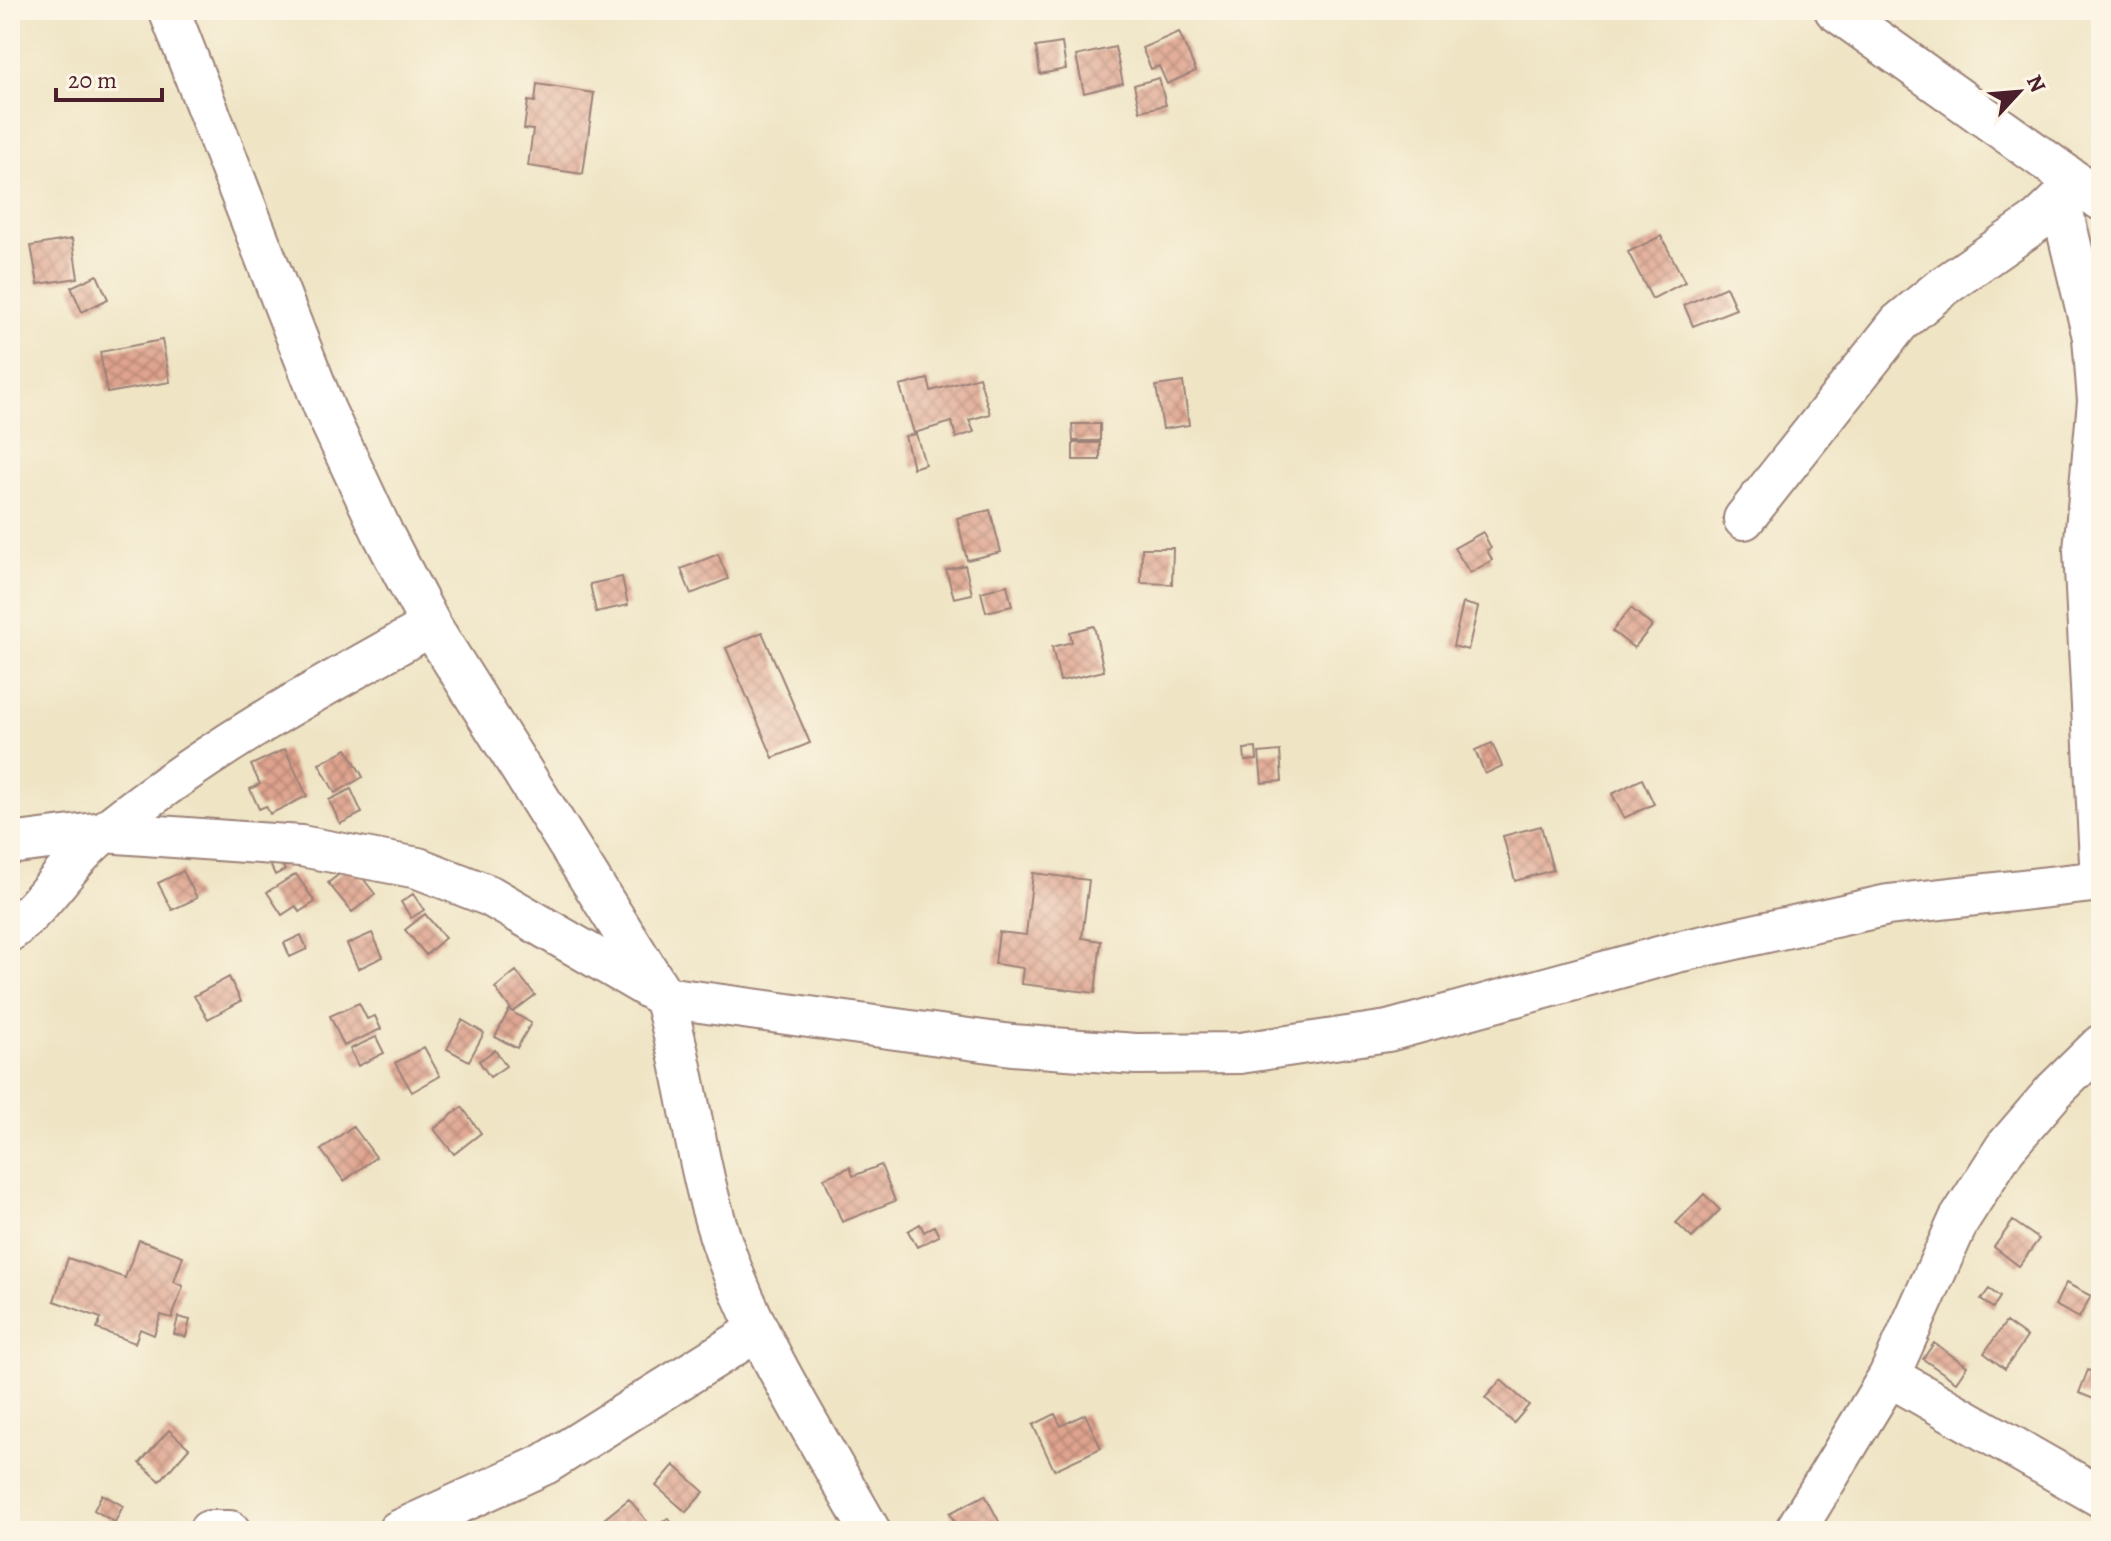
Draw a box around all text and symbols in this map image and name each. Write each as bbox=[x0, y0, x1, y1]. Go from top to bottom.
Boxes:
scale bar bbox=[56, 52, 162, 102]
north arrow bbox=[1979, 52, 2059, 132]
text: 20 m bbox=[68, 64, 117, 96]
text: N bbox=[2019, 70, 2053, 97]

